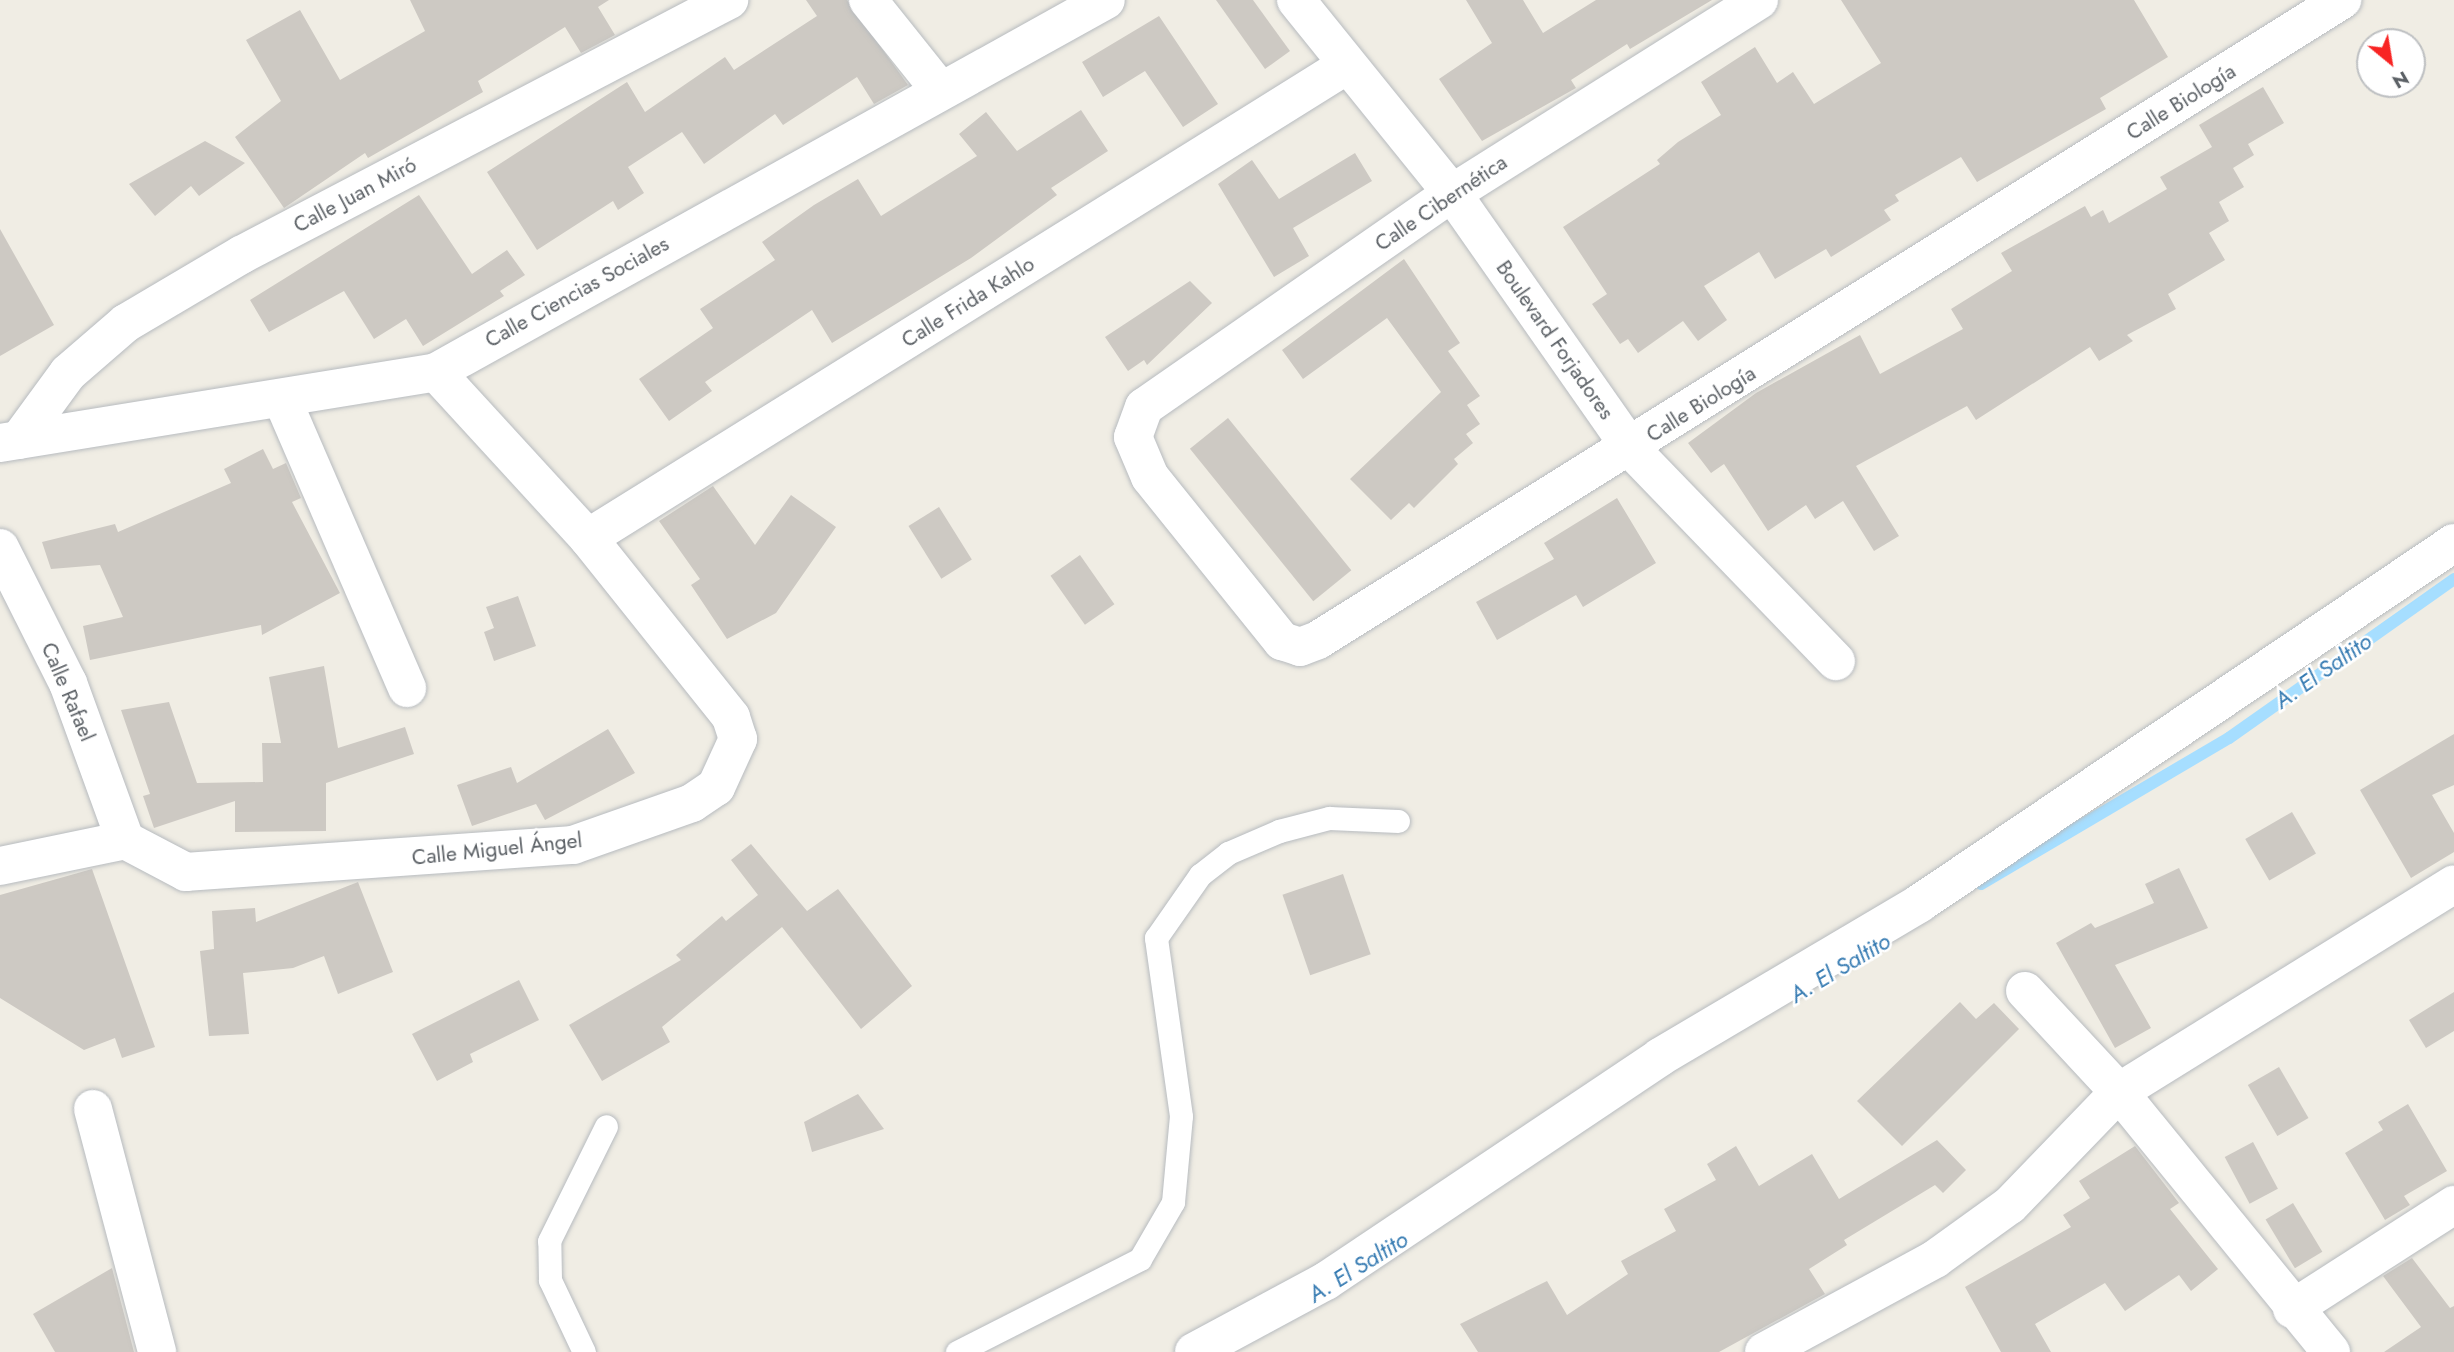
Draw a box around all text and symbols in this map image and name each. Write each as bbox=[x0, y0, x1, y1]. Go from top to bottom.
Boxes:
north arrow bbox=[2356, 28, 2426, 98]
street label: Calle Biología bbox=[2122, 59, 2240, 145]
text: N bbox=[2387, 64, 2414, 95]
street label: Calle Cibernética bbox=[1370, 150, 1512, 256]
street label: Calle Juan Miró bbox=[289, 152, 421, 238]
street label: Calle Ciencias Sociales bbox=[481, 231, 673, 353]
street label: Calle Frida Kahlo bbox=[897, 251, 1039, 353]
street label: Boulevard Forjadores bbox=[1491, 256, 1619, 424]
street label: Calle Biología bbox=[1642, 361, 1760, 447]
water label: A. El Saltito bbox=[2269, 628, 2377, 714]
street label: Calle Rafael bbox=[36, 639, 100, 745]
street label: Calle Miguel Ángel bbox=[411, 828, 583, 870]
water label: A. El Saltito bbox=[1785, 927, 1895, 1009]
water label: A. El Saltito bbox=[1303, 1226, 1413, 1308]

